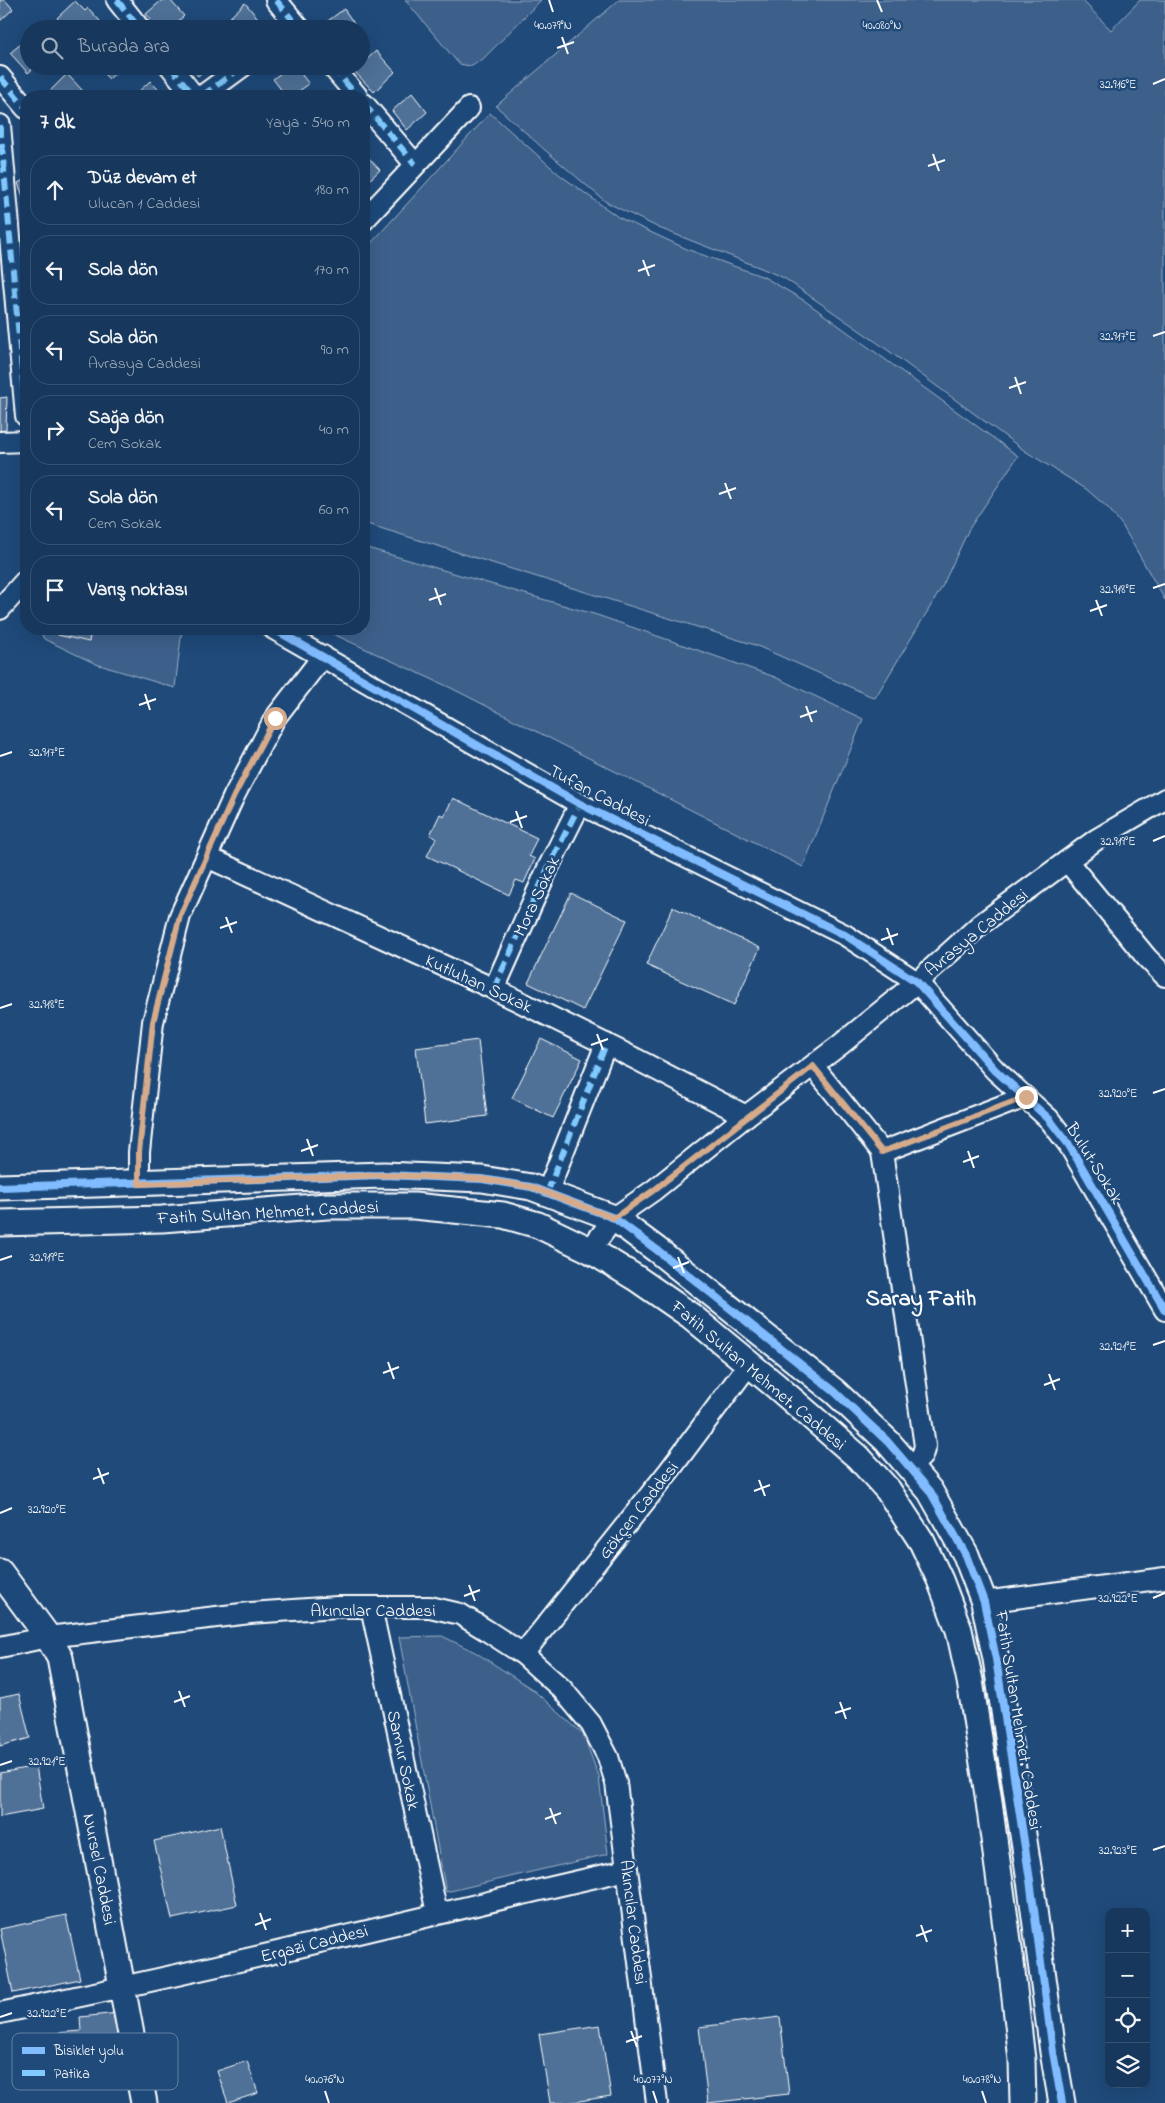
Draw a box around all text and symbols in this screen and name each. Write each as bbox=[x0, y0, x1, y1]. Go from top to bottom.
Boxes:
text: 40.079°N bbox=[534, 17, 572, 35]
text: 40.080°N bbox=[863, 17, 901, 35]
search box bbox=[20, 20, 370, 75]
icon: search bbox=[38, 34, 66, 62]
text: Burada ara bbox=[78, 34, 170, 61]
text: 32.916°E bbox=[1100, 76, 1136, 94]
text: 7 dk bbox=[40, 108, 75, 138]
text: Yaya · 540 m bbox=[266, 111, 350, 135]
text: Düz devam et bbox=[88, 165, 197, 192]
icon: ahead bbox=[41, 176, 69, 204]
text: 180 m bbox=[315, 178, 349, 202]
text: Ulucan 1 Caddesi bbox=[88, 192, 200, 216]
icon: left bbox=[41, 256, 69, 284]
text: Sola dön bbox=[88, 257, 158, 284]
text: 170 m bbox=[314, 258, 349, 282]
text: Sola dön bbox=[88, 325, 158, 352]
text: 32.917°E bbox=[1100, 328, 1136, 346]
icon: left bbox=[41, 336, 69, 364]
text: 90 m bbox=[321, 338, 349, 362]
text: Avrasya Caddesi bbox=[88, 352, 201, 376]
text: Sağa dön bbox=[88, 405, 164, 432]
icon: right bbox=[41, 416, 69, 444]
text: 40 m bbox=[319, 418, 349, 442]
text: Cem Sokak bbox=[88, 432, 161, 456]
text: Sola dön bbox=[88, 485, 158, 512]
icon: left bbox=[41, 496, 69, 524]
text: 60 m bbox=[319, 498, 349, 522]
text: Cem Sokak bbox=[88, 512, 161, 536]
icon: arrive bbox=[41, 576, 69, 604]
text: Varış noktası bbox=[88, 577, 188, 604]
text: 32.918°E bbox=[1100, 581, 1136, 599]
route start bbox=[264, 707, 287, 730]
text: 32.917°E bbox=[29, 744, 65, 762]
street label: Tufan Caddesi bbox=[544, 759, 654, 834]
text: 32.919°E bbox=[1101, 833, 1135, 851]
street label: Mora Sokak bbox=[508, 852, 568, 941]
street label: Avrasya Caddesi bbox=[920, 883, 1035, 984]
street label: Kutluhan Sokak bbox=[420, 949, 536, 1021]
text: 32.918°E bbox=[29, 996, 65, 1014]
text: 32.920°E bbox=[1099, 1085, 1137, 1103]
route end bbox=[1015, 1086, 1038, 1109]
street label: Bulut Sokak bbox=[1057, 1117, 1129, 1210]
street label: Fatih Sultan Mehmet. Caddesi bbox=[156, 1195, 380, 1233]
text: 32.919°E bbox=[30, 1249, 64, 1267]
district label: Saray Fatih bbox=[866, 1284, 976, 1317]
street label: Fatih Sultan Mehmet. Caddesi bbox=[664, 1295, 851, 1458]
text: 32.921°E bbox=[1099, 1338, 1137, 1356]
street label: Gökçen Caddesi bbox=[593, 1457, 686, 1566]
text: 32.920°E bbox=[28, 1501, 66, 1519]
text: 32.922°E bbox=[1098, 1590, 1138, 1608]
street label: Akıncılar Caddesi bbox=[310, 1599, 436, 1625]
street label: Fatih Sultan Mehmet. Caddesi bbox=[987, 1608, 1047, 1832]
street label: Samur Sokak bbox=[379, 1708, 425, 1813]
text: 32.921°E bbox=[28, 1753, 66, 1771]
street label: Nursel Caddesi bbox=[74, 1811, 122, 1927]
text: 32.923°E bbox=[1099, 1842, 1137, 1860]
street label: Akıncılar Caddesi bbox=[611, 1858, 653, 1986]
map controls bbox=[1105, 1908, 1150, 2088]
button: + bbox=[1105, 1908, 1150, 1953]
street label: Ergazi Caddesi bbox=[258, 1919, 371, 1972]
button: − bbox=[1105, 1953, 1150, 1998]
button: locate bbox=[1105, 1998, 1150, 2043]
text: 32.922°E bbox=[27, 2005, 67, 2023]
legend bbox=[12, 2033, 178, 2090]
text: Bisiklet yolu bbox=[53, 2041, 124, 2063]
button: layers bbox=[1105, 2043, 1150, 2088]
text: Patika bbox=[54, 2064, 90, 2085]
text: 40.076°N bbox=[305, 2071, 345, 2089]
text: 40.077°N bbox=[634, 2071, 672, 2089]
text: 40.078°N bbox=[963, 2071, 1001, 2089]

